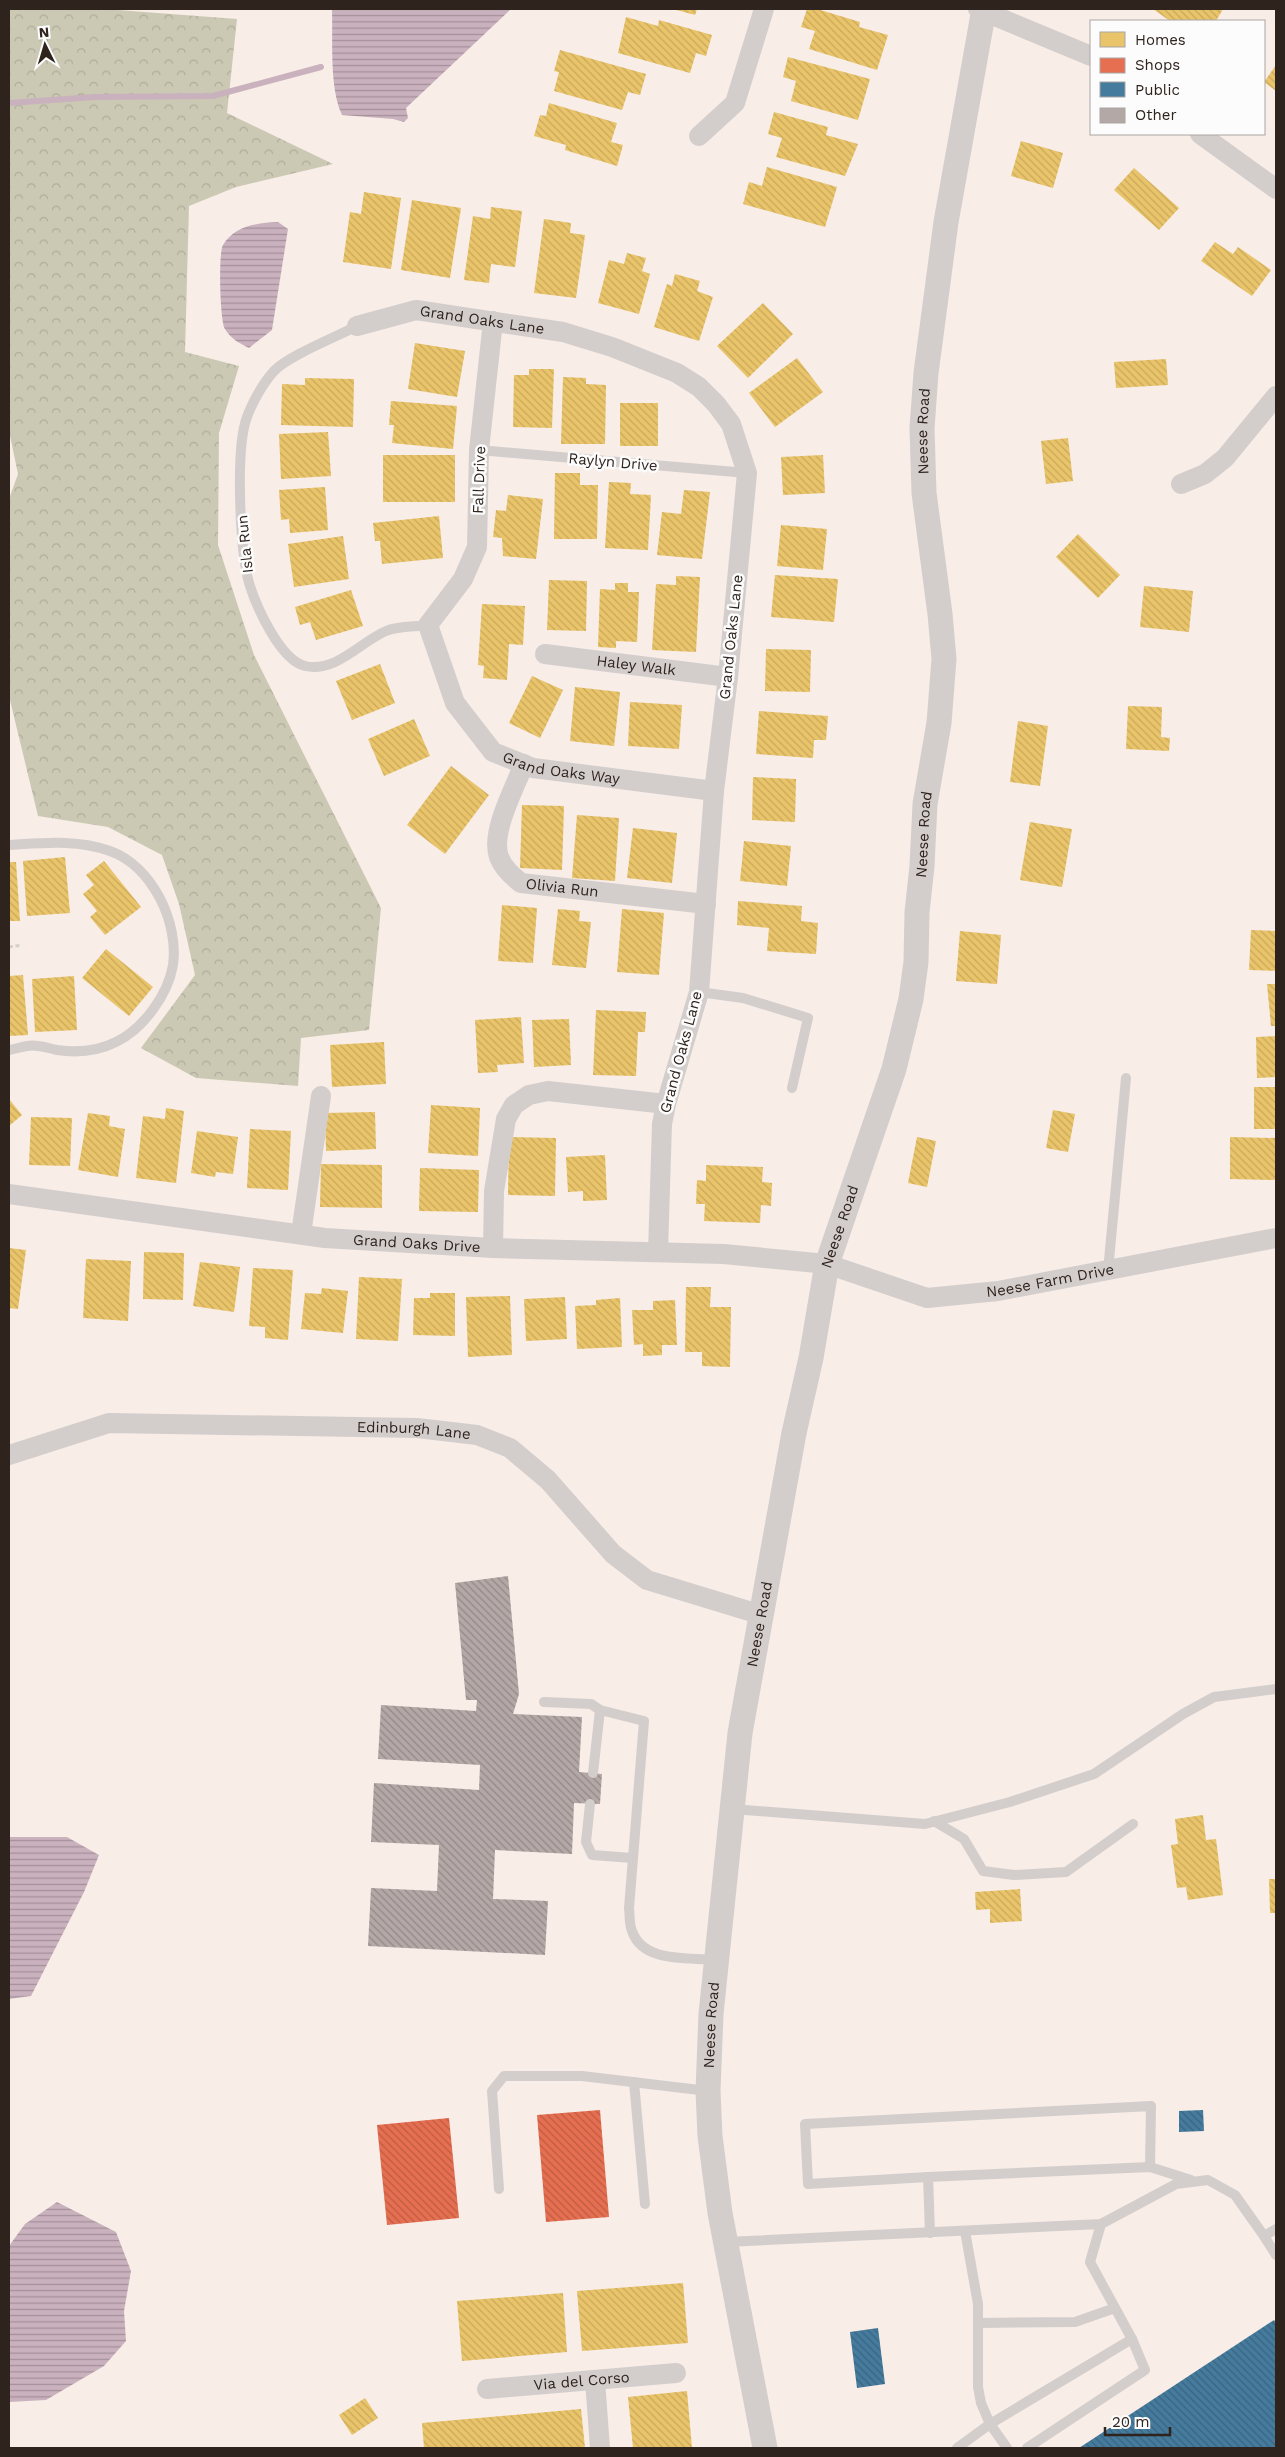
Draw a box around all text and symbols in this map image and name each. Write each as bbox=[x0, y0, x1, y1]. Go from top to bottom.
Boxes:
north arrow bbox=[20, 20, 70, 70]
legend bbox=[1090, 20, 1265, 135]
text: N bbox=[38, 24, 50, 40]
text: Homes bbox=[1135, 31, 1186, 49]
text: Shops bbox=[1135, 56, 1180, 74]
text: Public bbox=[1135, 81, 1180, 99]
text: Other bbox=[1135, 106, 1177, 124]
street label: Grand Oaks Lane bbox=[419, 302, 546, 338]
street label: Neese Road bbox=[913, 387, 934, 475]
street label: Fall Drive bbox=[469, 446, 489, 514]
street label: Raylyn Drive bbox=[568, 449, 658, 475]
street label: Isla Run bbox=[233, 514, 257, 574]
street label: Grand Oaks Lane bbox=[715, 574, 747, 700]
street label: Haley Walk bbox=[596, 652, 678, 679]
street label: Grand Oaks Way bbox=[500, 748, 621, 788]
street label: Neese Road bbox=[912, 790, 936, 879]
street label: Olivia Run bbox=[525, 875, 600, 901]
street label: Grand Oaks Lane bbox=[656, 989, 706, 1115]
street label: Neese Road bbox=[817, 1183, 862, 1271]
street label: Grand Oaks Drive bbox=[353, 1231, 481, 1256]
street label: Neese Farm Drive bbox=[985, 1260, 1116, 1301]
street label: Edinburgh Lane bbox=[357, 1418, 472, 1443]
street label: Neese Road bbox=[743, 1580, 776, 1668]
street label: Neese Road bbox=[700, 1981, 723, 2069]
street label: Via del Corso bbox=[533, 2368, 630, 2394]
scale bar bbox=[1105, 2404, 1170, 2436]
text: 20 m bbox=[1112, 2413, 1150, 2431]

